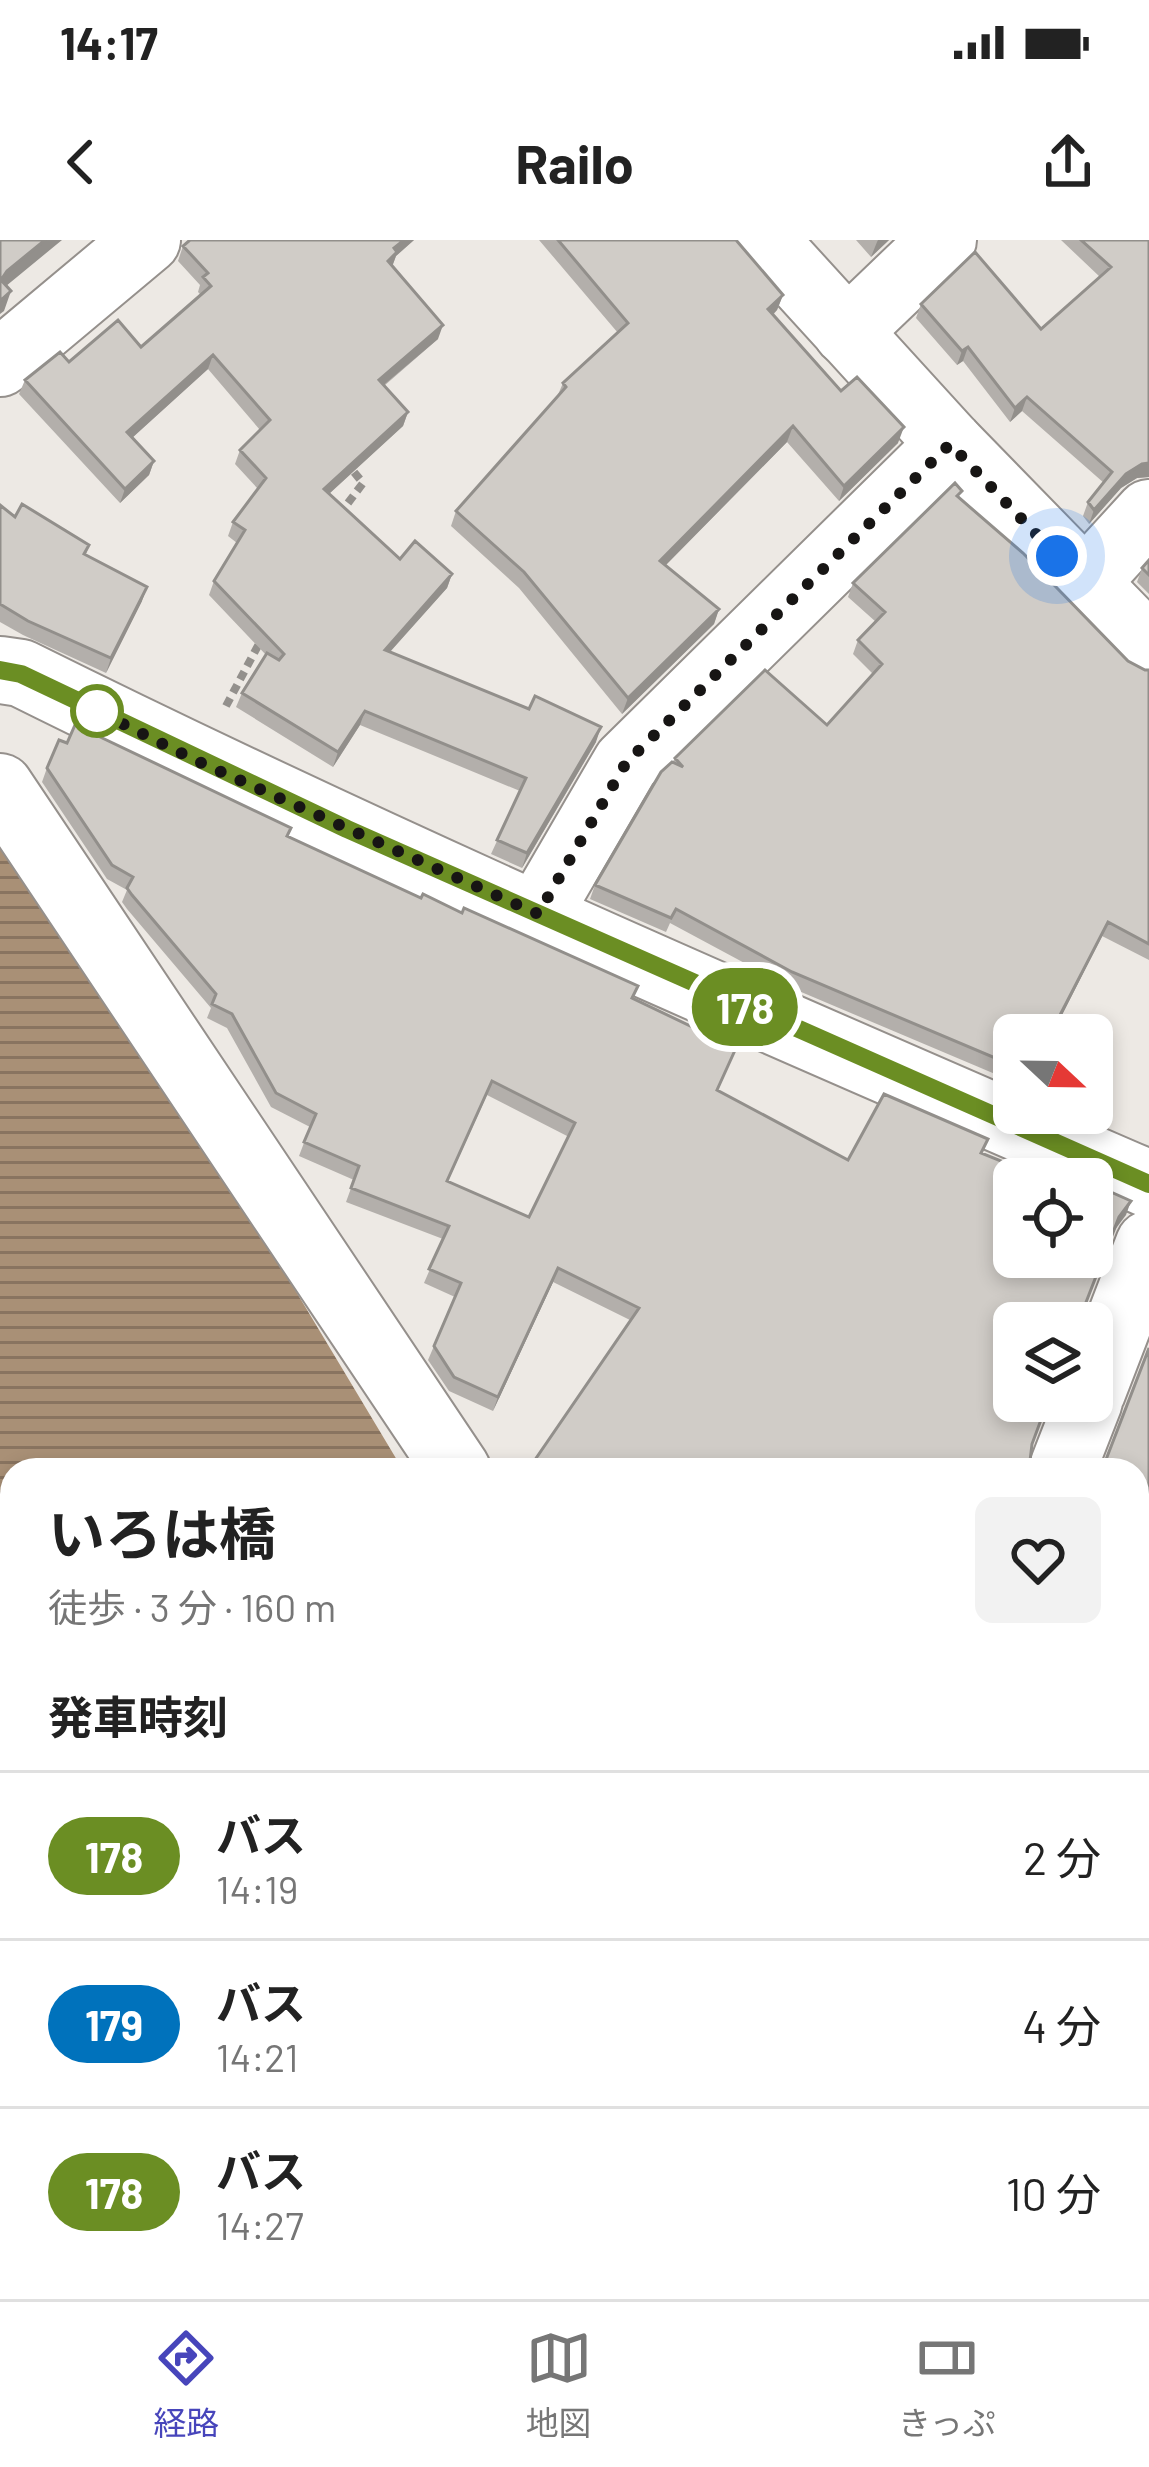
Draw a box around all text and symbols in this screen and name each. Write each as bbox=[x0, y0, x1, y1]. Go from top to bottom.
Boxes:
text: 14:17 bbox=[60, 15, 158, 69]
icon: back bbox=[48, 129, 114, 195]
icon: share bbox=[1035, 129, 1101, 195]
text: Railo bbox=[515, 130, 634, 195]
your location bbox=[1027, 526, 1087, 586]
unlabelled marker bbox=[72, 686, 122, 736]
line badge: 178 bbox=[676, 968, 814, 1046]
text: 178 bbox=[716, 982, 774, 1032]
north arrow bbox=[993, 1014, 1113, 1134]
map controls bbox=[993, 1014, 1113, 1422]
button: locate bbox=[993, 1158, 1113, 1278]
button: layers bbox=[993, 1302, 1113, 1422]
button: heart bbox=[975, 1497, 1101, 1623]
text: いろは橋 bbox=[48, 1498, 276, 1566]
text: 徒歩 · 3 分 · 160 m bbox=[48, 1583, 336, 1630]
text: 発車時刻 bbox=[48, 1689, 228, 1743]
text: バス bbox=[216, 1807, 306, 1861]
text: 2 分 bbox=[1023, 1830, 1101, 1884]
text: 178 bbox=[85, 1831, 143, 1881]
text: 14:19 bbox=[216, 1865, 298, 1912]
text: バス bbox=[216, 1975, 306, 2029]
text: 4 分 bbox=[1022, 1998, 1101, 2052]
text: 179 bbox=[85, 1999, 143, 2049]
text: 14:21 bbox=[216, 2033, 298, 2080]
text: バス bbox=[216, 2143, 306, 2197]
text: 10 分 bbox=[1006, 2166, 1101, 2220]
text: 178 bbox=[85, 2167, 143, 2217]
text: 14:27 bbox=[216, 2201, 304, 2248]
tab: 経路 bbox=[153, 2325, 219, 2445]
tab: 地図 bbox=[526, 2325, 592, 2445]
tab: きっぷ bbox=[898, 2325, 996, 2445]

